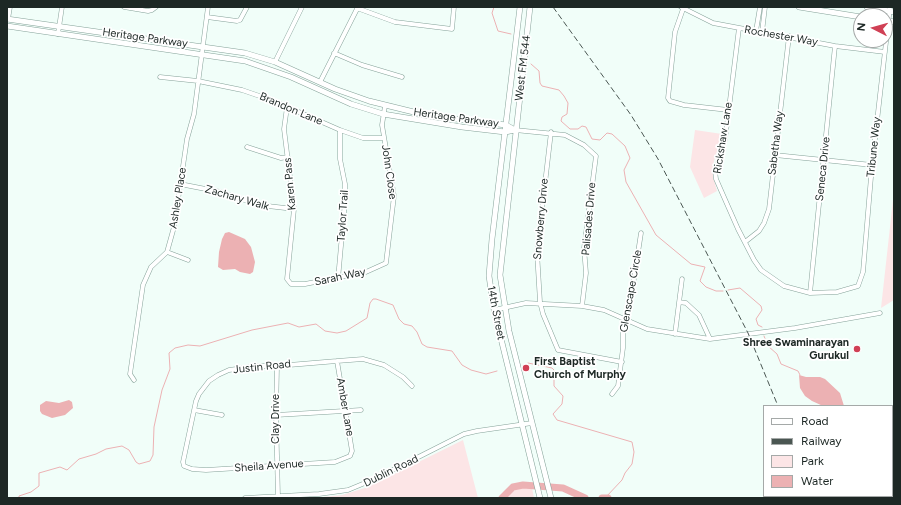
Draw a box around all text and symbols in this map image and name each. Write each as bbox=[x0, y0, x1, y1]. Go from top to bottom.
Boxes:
north arrow bbox=[853, 8, 893, 48]
text: N bbox=[855, 22, 868, 32]
street label: Rochester Way bbox=[743, 23, 819, 49]
street label: Heritage Parkway bbox=[101, 25, 189, 51]
street label: West FM 544 bbox=[512, 34, 534, 102]
street label: Brandon Lane bbox=[257, 90, 325, 128]
street label: Rickshaw Lane bbox=[711, 101, 735, 175]
street label: Heritage Parkway bbox=[412, 105, 500, 131]
street label: Sabetha Way bbox=[765, 110, 787, 176]
street label: Tribune Way bbox=[864, 116, 884, 178]
street label: Seneca Drive bbox=[813, 136, 833, 202]
street label: John Close bbox=[379, 144, 399, 200]
street label: Karen Pass bbox=[281, 157, 299, 211]
street label: Ashley Place bbox=[167, 166, 189, 230]
street label: Snowberry Drive bbox=[531, 178, 551, 260]
street label: Palisades Drive bbox=[579, 182, 599, 256]
street label: Zachary Walk bbox=[203, 183, 271, 213]
street label: Taylor Trail bbox=[335, 190, 351, 242]
street label: Glenscape Circle bbox=[617, 249, 645, 333]
street label: Sarah Way bbox=[313, 265, 367, 289]
street label: 14th Street bbox=[484, 285, 508, 341]
place label: Shree Swaminarayan Gurukul bbox=[743, 336, 849, 362]
marker: Shree Swaminarayan Gurukul bbox=[852, 344, 862, 354]
place label: First Baptist Church of Murphy bbox=[534, 355, 626, 381]
street label: Justin Road bbox=[233, 357, 291, 377]
marker: First Baptist Church of Murphy bbox=[521, 363, 531, 373]
street label: Amber Lane bbox=[333, 377, 357, 437]
street label: Clay Drive bbox=[269, 394, 283, 444]
legend bbox=[763, 405, 893, 497]
text: Road bbox=[801, 414, 829, 428]
text: Railway bbox=[801, 434, 842, 448]
street label: Dublin Road bbox=[361, 452, 421, 490]
text: Park bbox=[801, 454, 824, 468]
street label: Sheila Avenue bbox=[234, 457, 304, 475]
text: Water bbox=[801, 474, 833, 488]

